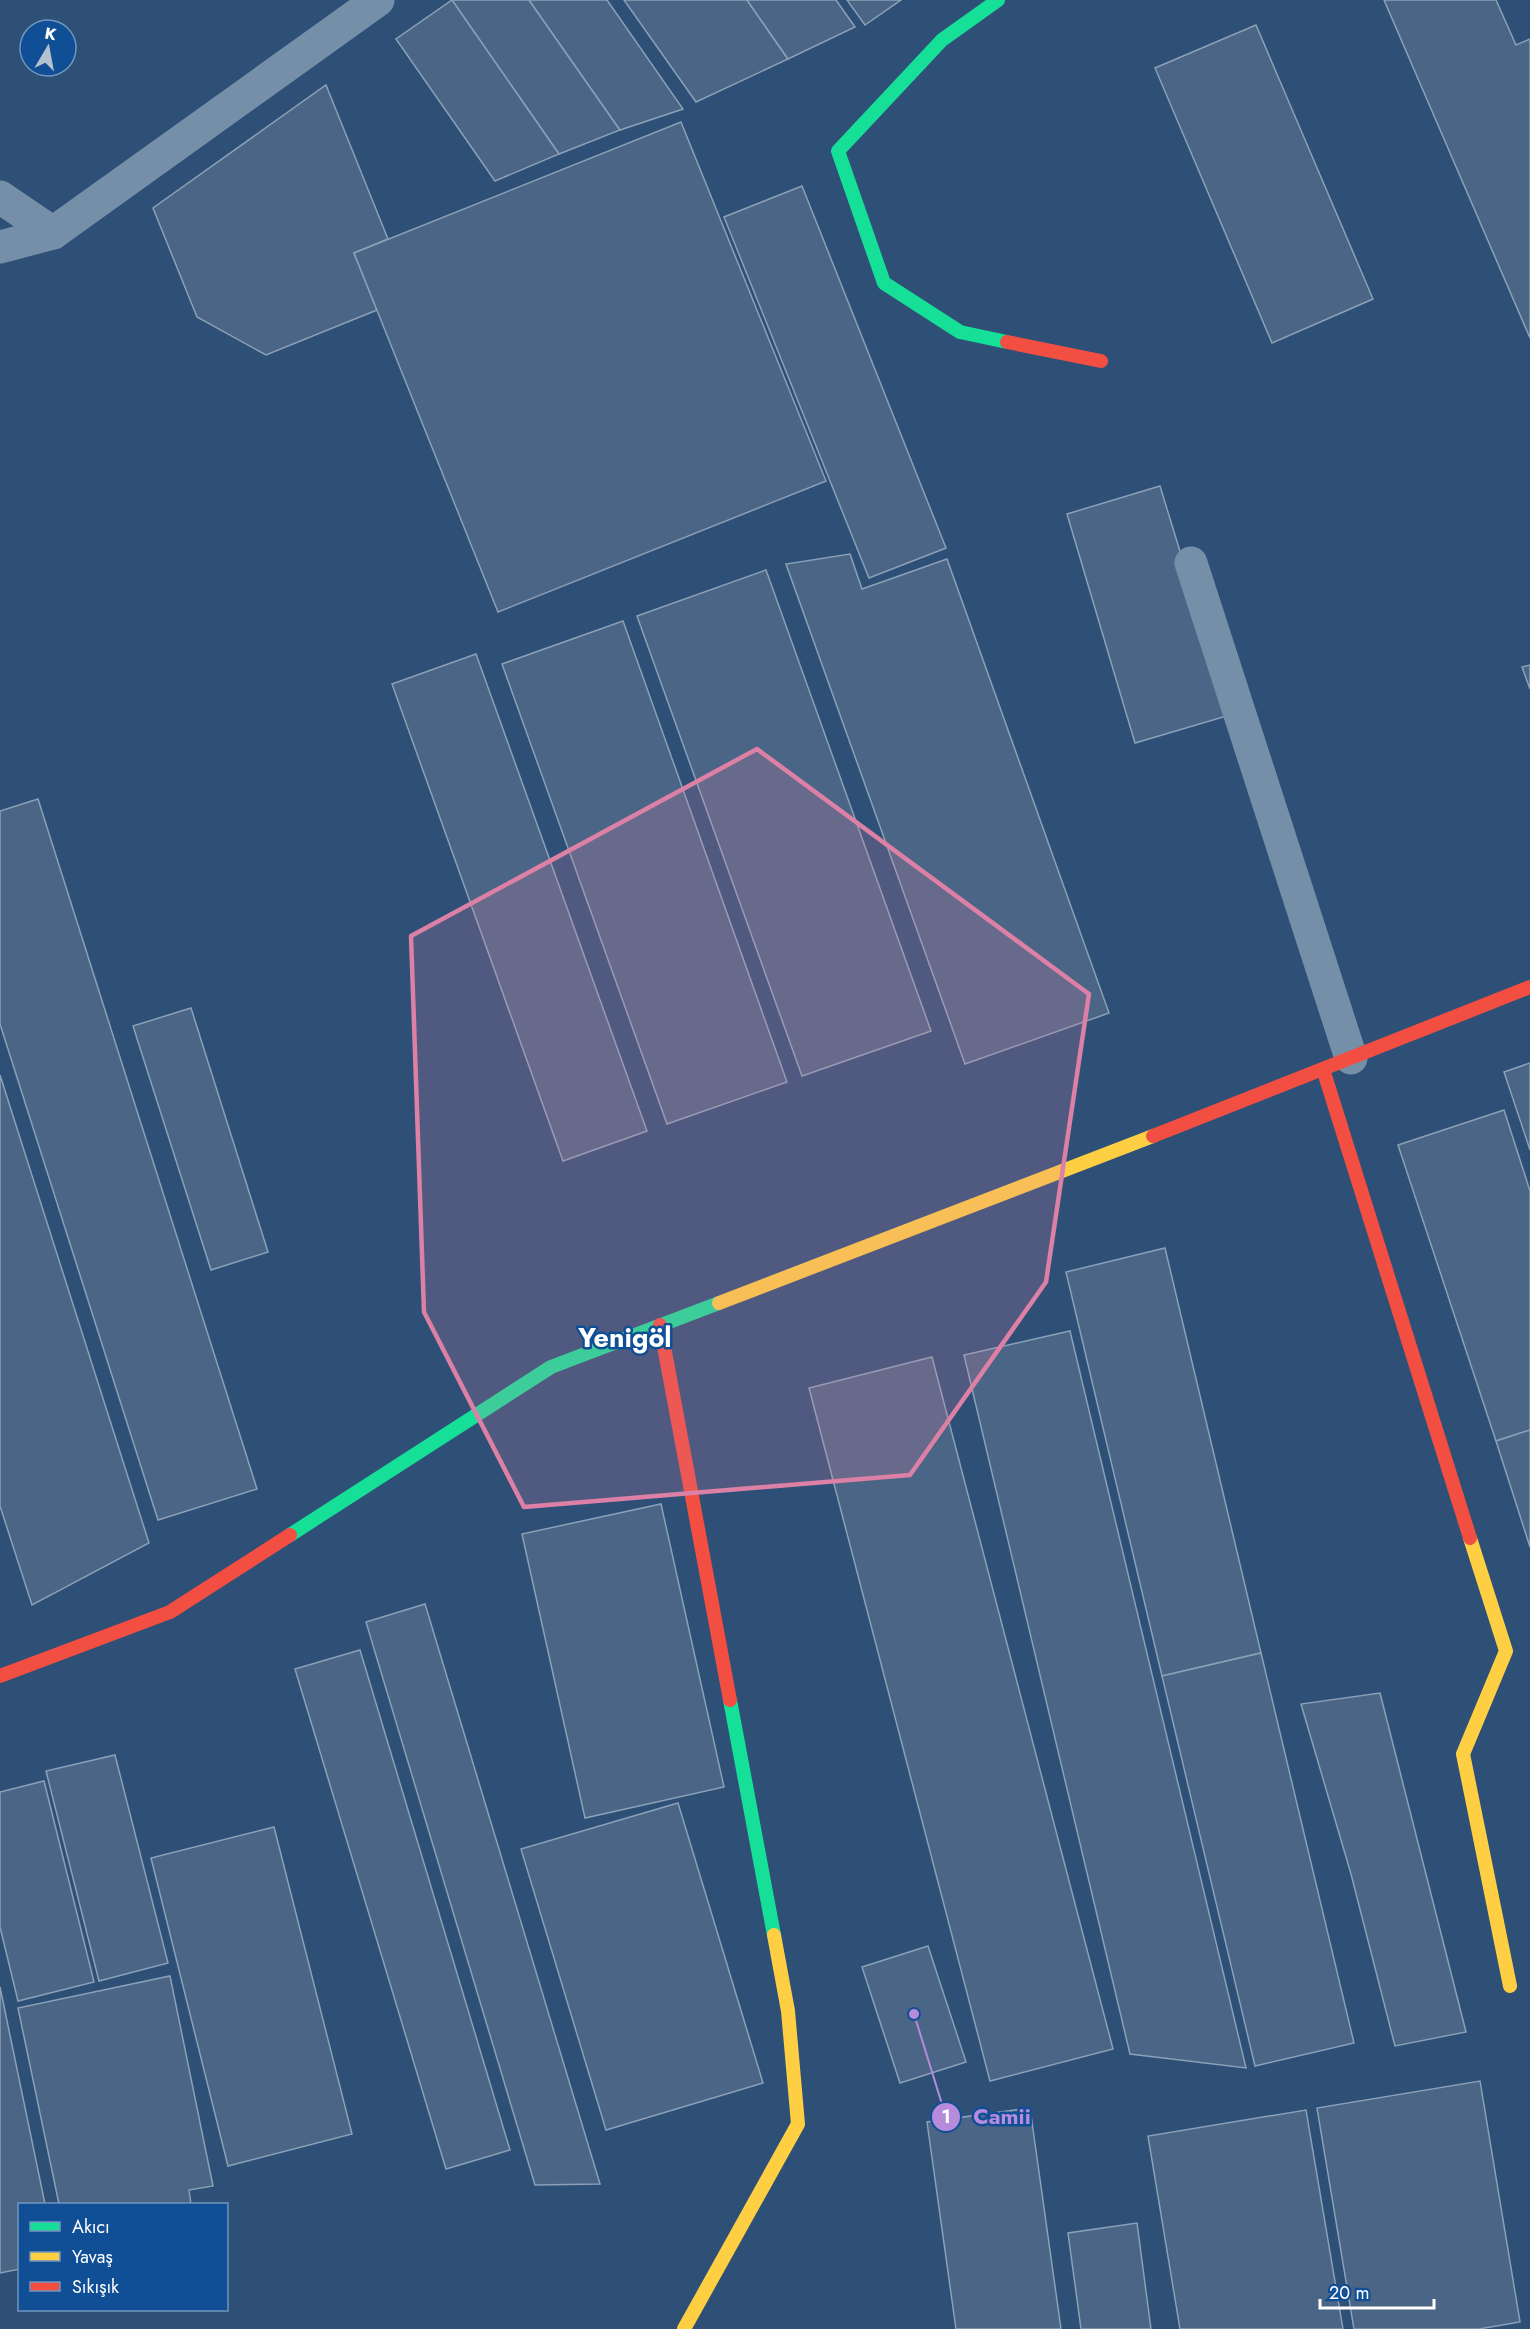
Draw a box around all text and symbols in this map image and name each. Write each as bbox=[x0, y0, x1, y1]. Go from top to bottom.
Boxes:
north arrow bbox=[18, 18, 78, 78]
text: K bbox=[43, 21, 59, 46]
district label: Yenigöl bbox=[577, 1318, 672, 1357]
callout: Camii bbox=[931, 2097, 1043, 2137]
text: Camii bbox=[973, 2100, 1031, 2132]
text: 1 bbox=[941, 2104, 951, 2130]
legend bbox=[18, 2203, 228, 2311]
text: Akıcı bbox=[72, 2214, 110, 2240]
text: Yavaş bbox=[72, 2244, 113, 2270]
scale bar bbox=[1320, 2272, 1434, 2310]
text: Sıkışık bbox=[72, 2274, 119, 2300]
text: 20 m bbox=[1329, 2280, 1369, 2306]

